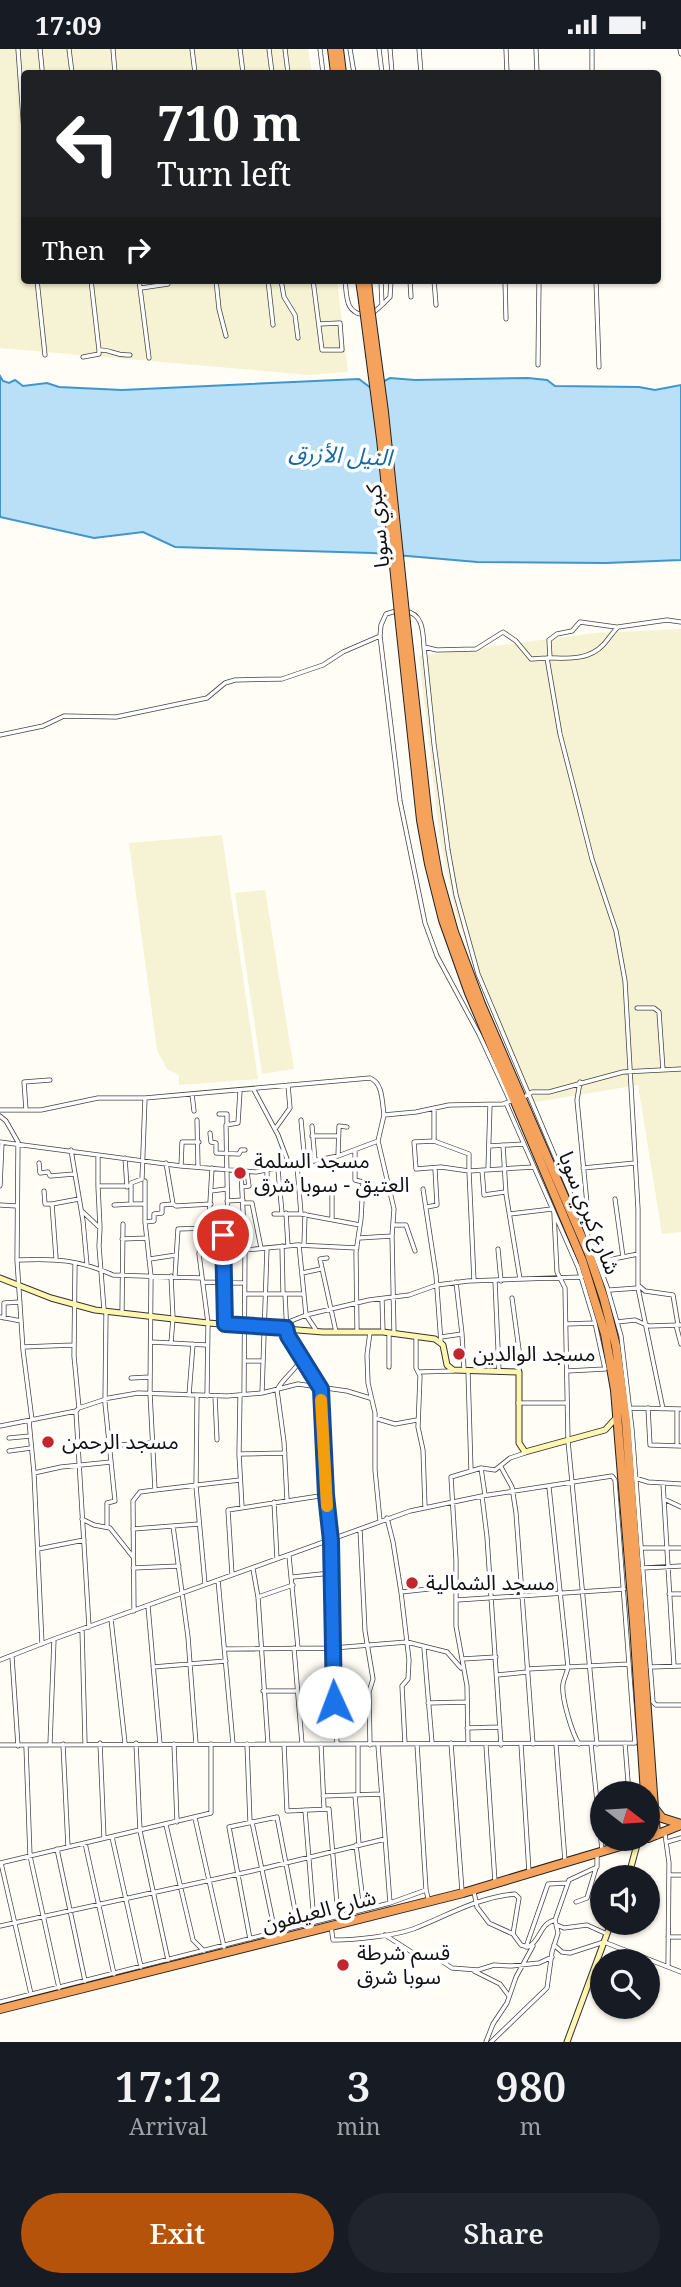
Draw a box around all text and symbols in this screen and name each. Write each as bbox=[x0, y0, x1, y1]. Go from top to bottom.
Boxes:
text: 17:09 bbox=[35, 7, 102, 43]
text: 710 m bbox=[157, 89, 301, 155]
icon: left bbox=[42, 98, 133, 189]
text: Turn left bbox=[157, 152, 291, 195]
icon: right bbox=[119, 231, 157, 269]
text: Then bbox=[42, 232, 105, 268]
water label: النيل الأزرق bbox=[288, 435, 395, 473]
street label: كبري سوبا bbox=[359, 482, 398, 569]
place label: مسجد السلمة العتيق - سوبا شرق bbox=[254, 1146, 409, 1198]
street label: شارع كبري سوبا bbox=[550, 1147, 627, 1279]
marker: مسجد السلمة العتيق - سوبا شرق bbox=[232, 1165, 248, 1181]
pin bbox=[193, 1205, 253, 1265]
icon: arrive bbox=[204, 1216, 242, 1254]
place label: مسجد الوالدين bbox=[473, 1339, 596, 1367]
marker: مسجد الوالدين bbox=[451, 1346, 467, 1362]
place label: مسجد الرحمن bbox=[62, 1427, 179, 1455]
marker: مسجد الرحمن bbox=[40, 1434, 56, 1450]
place label: مسجد الشمالية bbox=[426, 1568, 555, 1596]
marker: مسجد الشمالية bbox=[404, 1575, 420, 1591]
position arrow bbox=[297, 1665, 371, 1739]
north arrow bbox=[590, 1781, 660, 1851]
map controls bbox=[590, 1781, 660, 2019]
button: sound bbox=[590, 1865, 660, 1935]
street label: شارع العيلفون bbox=[259, 1882, 379, 1940]
place label: قسم شرطة سوبا شرق bbox=[357, 1938, 450, 1990]
button: search bbox=[590, 1949, 660, 2019]
marker: قسم شرطة سوبا شرق bbox=[335, 1957, 351, 1973]
text: 17:12 bbox=[115, 2057, 222, 2114]
text: 3 bbox=[347, 2057, 370, 2114]
text: 980 bbox=[495, 2057, 566, 2114]
text: Arrival bbox=[129, 2110, 208, 2142]
text: min bbox=[337, 2110, 381, 2142]
text: m bbox=[520, 2110, 542, 2142]
button: Exit bbox=[21, 2193, 334, 2273]
button: Share bbox=[348, 2193, 660, 2273]

